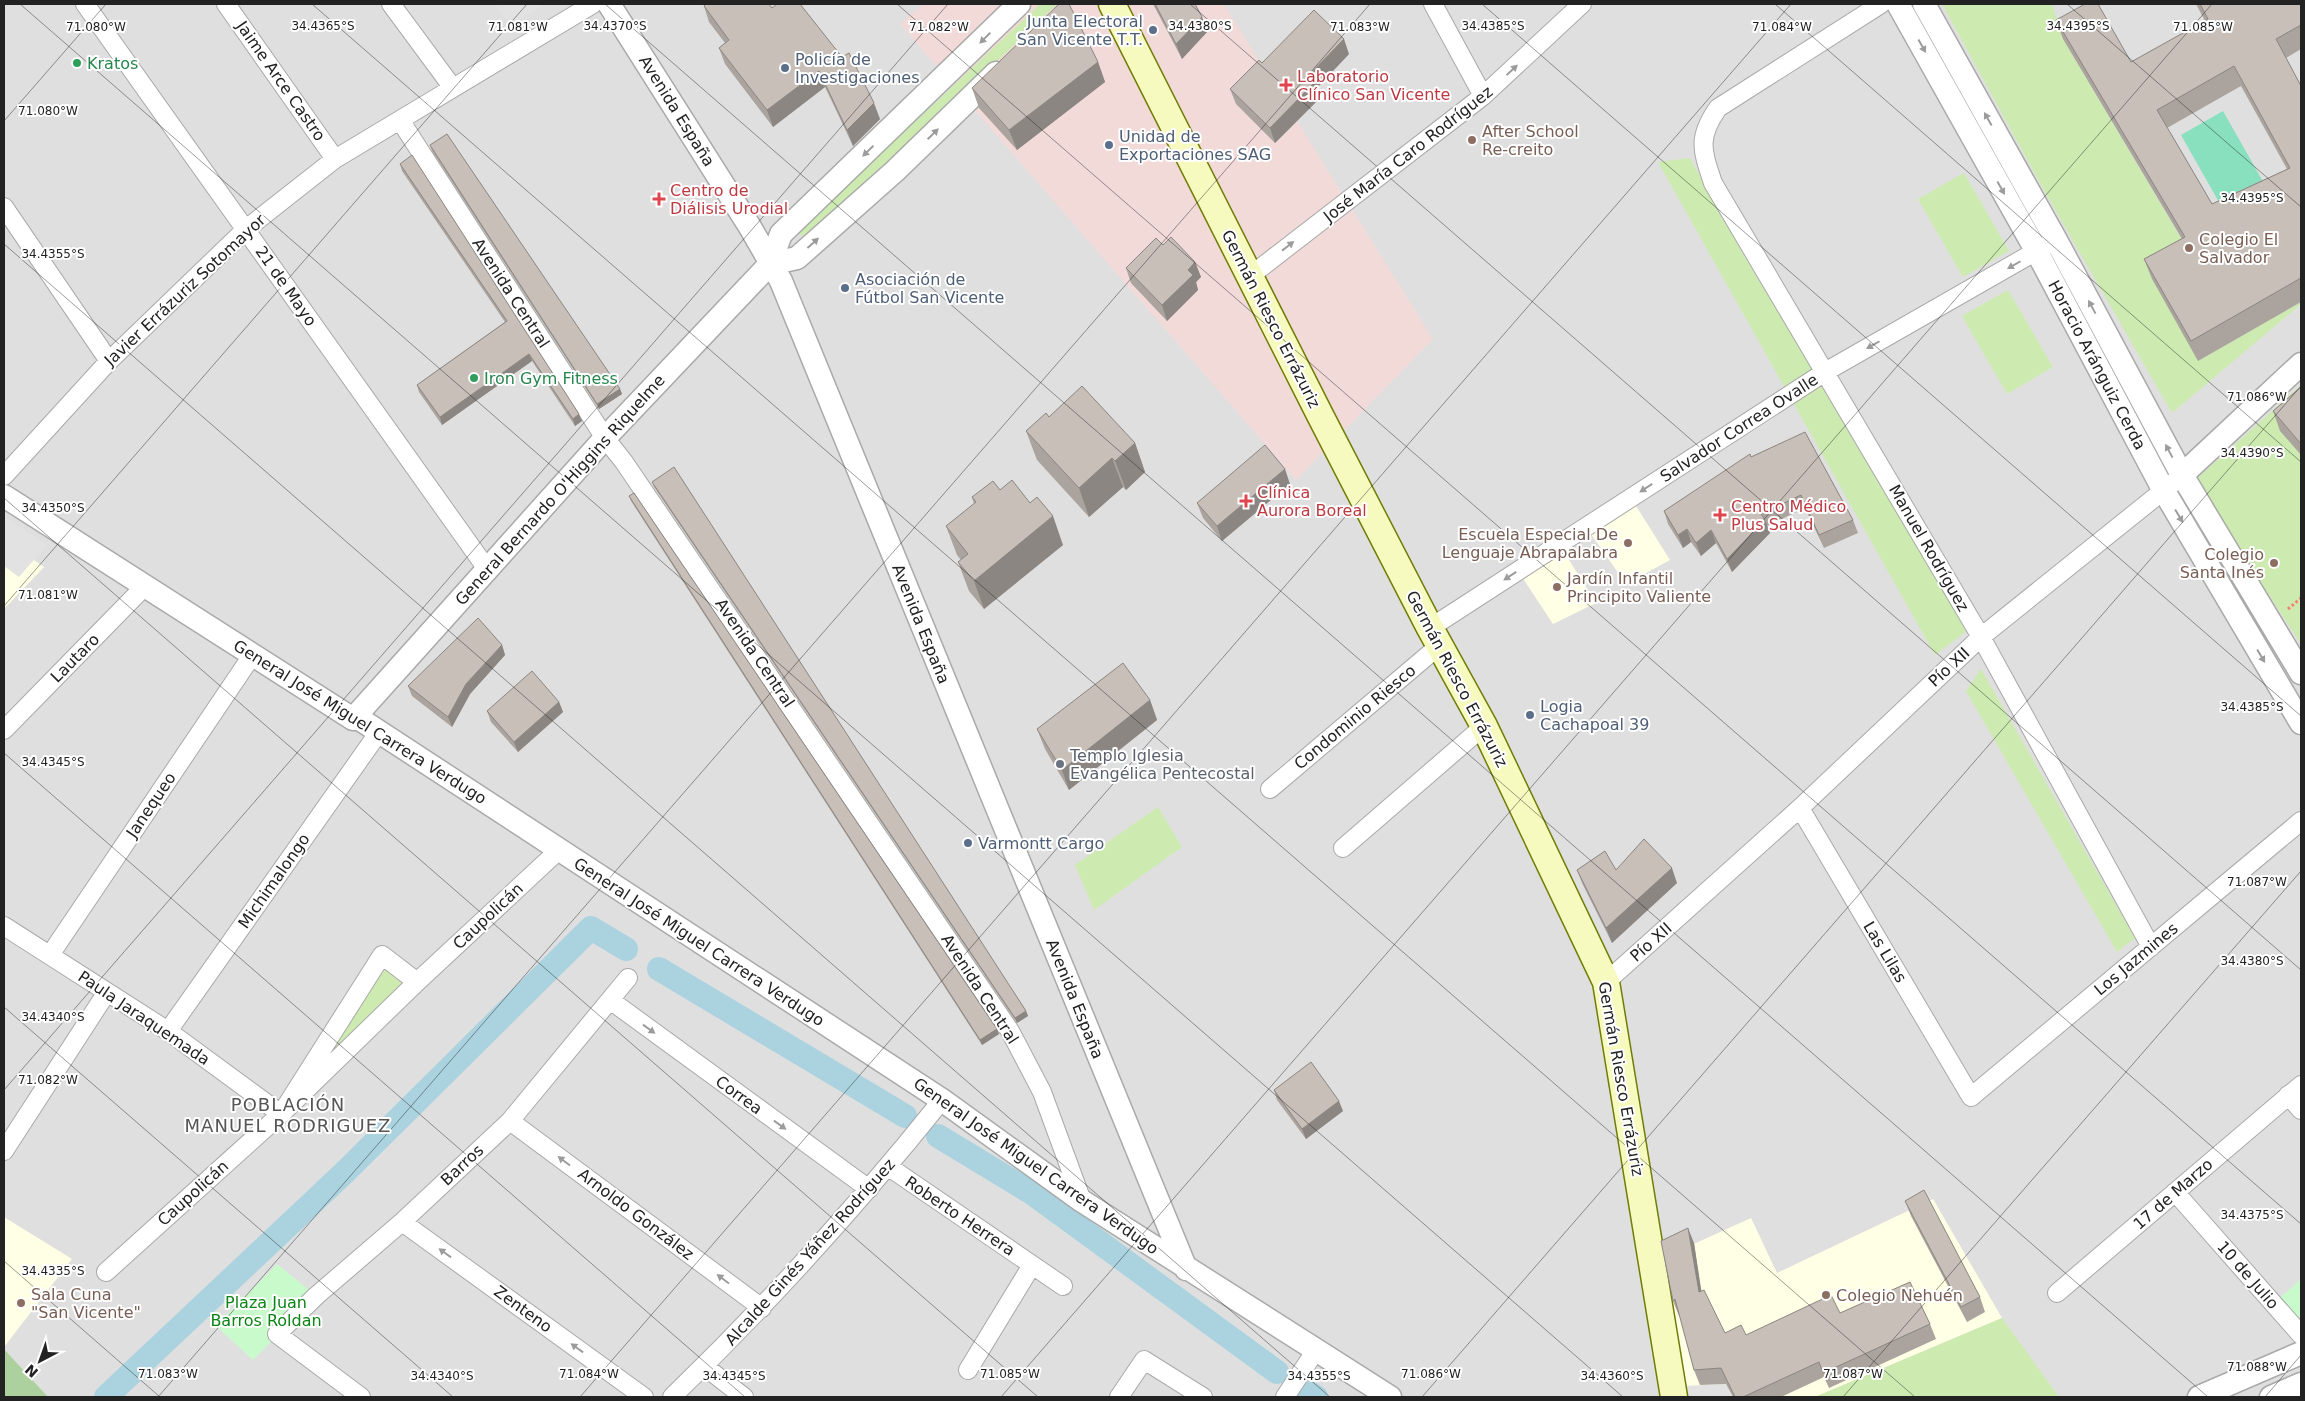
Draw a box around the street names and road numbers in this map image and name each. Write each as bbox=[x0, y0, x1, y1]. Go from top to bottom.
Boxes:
street label: Jaime Arce Castro bbox=[232, 17, 330, 145]
street label: Avenida España bbox=[635, 52, 719, 170]
street label: José María Caro Rodríguez bbox=[1319, 82, 1496, 227]
street label: Javier Errázuriz Sotomayor bbox=[100, 210, 270, 370]
street label: Germán Riesco Errázuriz bbox=[1218, 227, 1324, 411]
street label: Avenida Central bbox=[468, 234, 554, 352]
street label: 21 de Mayo bbox=[251, 242, 321, 330]
street label: Horacio Aránguiz Cerda bbox=[2044, 277, 2150, 453]
street label: Salvador Correa Ovalle bbox=[1657, 370, 1821, 486]
street label: General Bernardo O'Higgins Riquelme bbox=[451, 371, 669, 609]
street label: Manuel Rodríguez bbox=[1885, 481, 1973, 615]
street label: Avenida España bbox=[888, 561, 954, 687]
street label: Germán Riesco Errázuriz bbox=[1402, 587, 1512, 771]
street label: Avenida Central bbox=[712, 595, 798, 711]
street label: Lautaro bbox=[47, 630, 103, 686]
street label: General José Miguel Carrera Verdugo bbox=[230, 636, 490, 808]
street label: Pío XII bbox=[1924, 643, 1974, 691]
street label: Condominio Riesco bbox=[1290, 661, 1420, 773]
street label: Janequeo bbox=[122, 769, 180, 842]
street label: Michimalongo bbox=[234, 830, 314, 932]
street label: General José Miguel Carrera Verdugo bbox=[570, 854, 828, 1030]
street label: Caupolicán bbox=[449, 879, 527, 953]
street label: Pío XII bbox=[1626, 918, 1676, 966]
street label: Las Lilas bbox=[1859, 918, 1911, 986]
street label: Los Jazmines bbox=[2090, 919, 2182, 999]
street label: Avenida Central bbox=[937, 930, 1023, 1048]
street label: Avenida España bbox=[1042, 936, 1108, 1062]
street label: Paula Jaraquemada bbox=[75, 967, 213, 1069]
street label: Germán Riesco Errázuriz bbox=[1595, 980, 1647, 1178]
street label: Correa bbox=[712, 1072, 766, 1118]
street label: General José Miguel Carrera Verdugo bbox=[910, 1074, 1162, 1258]
street label: Barros bbox=[437, 1141, 487, 1189]
street label: 17 de Marzo bbox=[2129, 1154, 2217, 1234]
street label: Alcalde Ginés Yáñez Rodríguez bbox=[721, 1155, 899, 1349]
street label: Caupolicán bbox=[154, 1156, 232, 1230]
street label: Arnoldo González bbox=[574, 1164, 698, 1264]
street label: Roberto Herrera bbox=[901, 1172, 1019, 1260]
street label: 10 de Julio bbox=[2213, 1237, 2283, 1313]
street label: Zenteno bbox=[490, 1282, 556, 1336]

